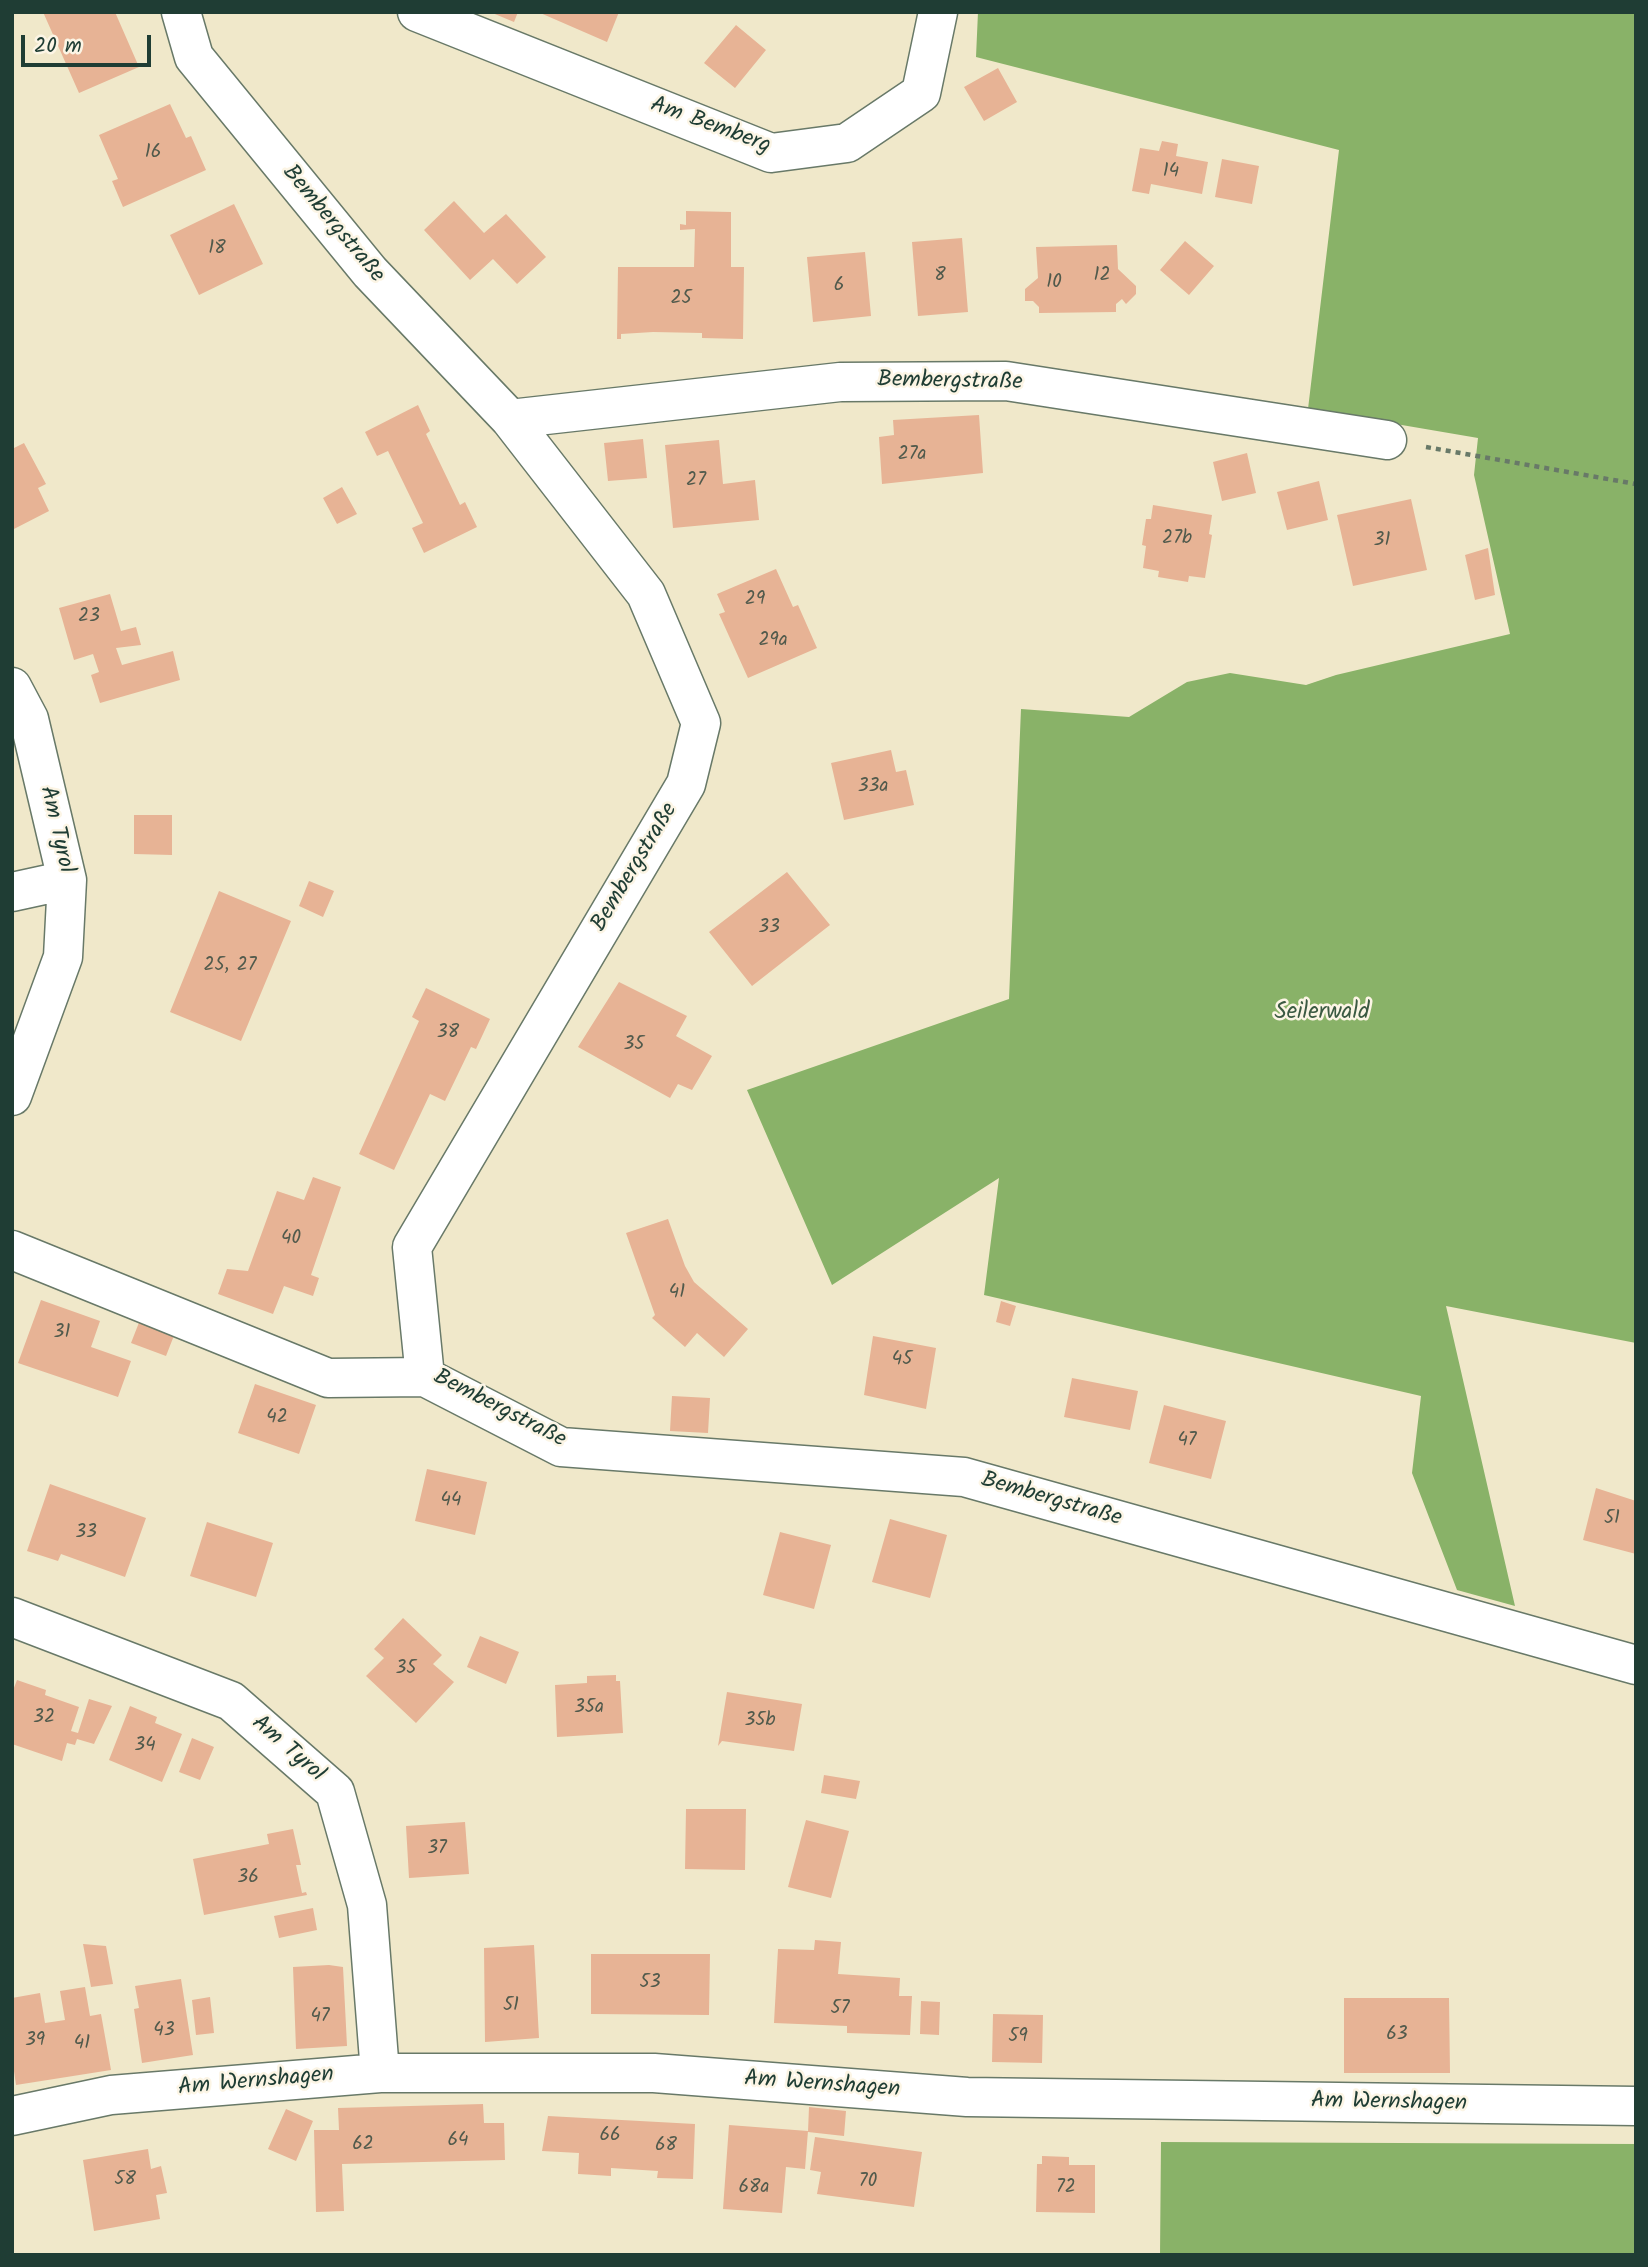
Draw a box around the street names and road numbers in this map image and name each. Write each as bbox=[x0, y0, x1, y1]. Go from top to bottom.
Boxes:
street label: Am Bemberg bbox=[646, 93, 774, 161]
street label: Bembergstraße bbox=[275, 161, 389, 289]
street label: Bembergstraße bbox=[877, 368, 1023, 398]
street label: Am Tyrol bbox=[32, 784, 78, 876]
street label: Bembergstraße bbox=[587, 799, 685, 937]
street label: Bembergstraße bbox=[428, 1365, 570, 1455]
street label: Bembergstraße bbox=[977, 1468, 1125, 1534]
street label: Am Tyrol bbox=[245, 1711, 329, 1789]
street label: Am Wernshagen bbox=[177, 2062, 335, 2104]
street label: Am Wernshagen bbox=[743, 2067, 901, 2105]
street label: Am Wernshagen bbox=[1311, 2089, 1467, 2119]

